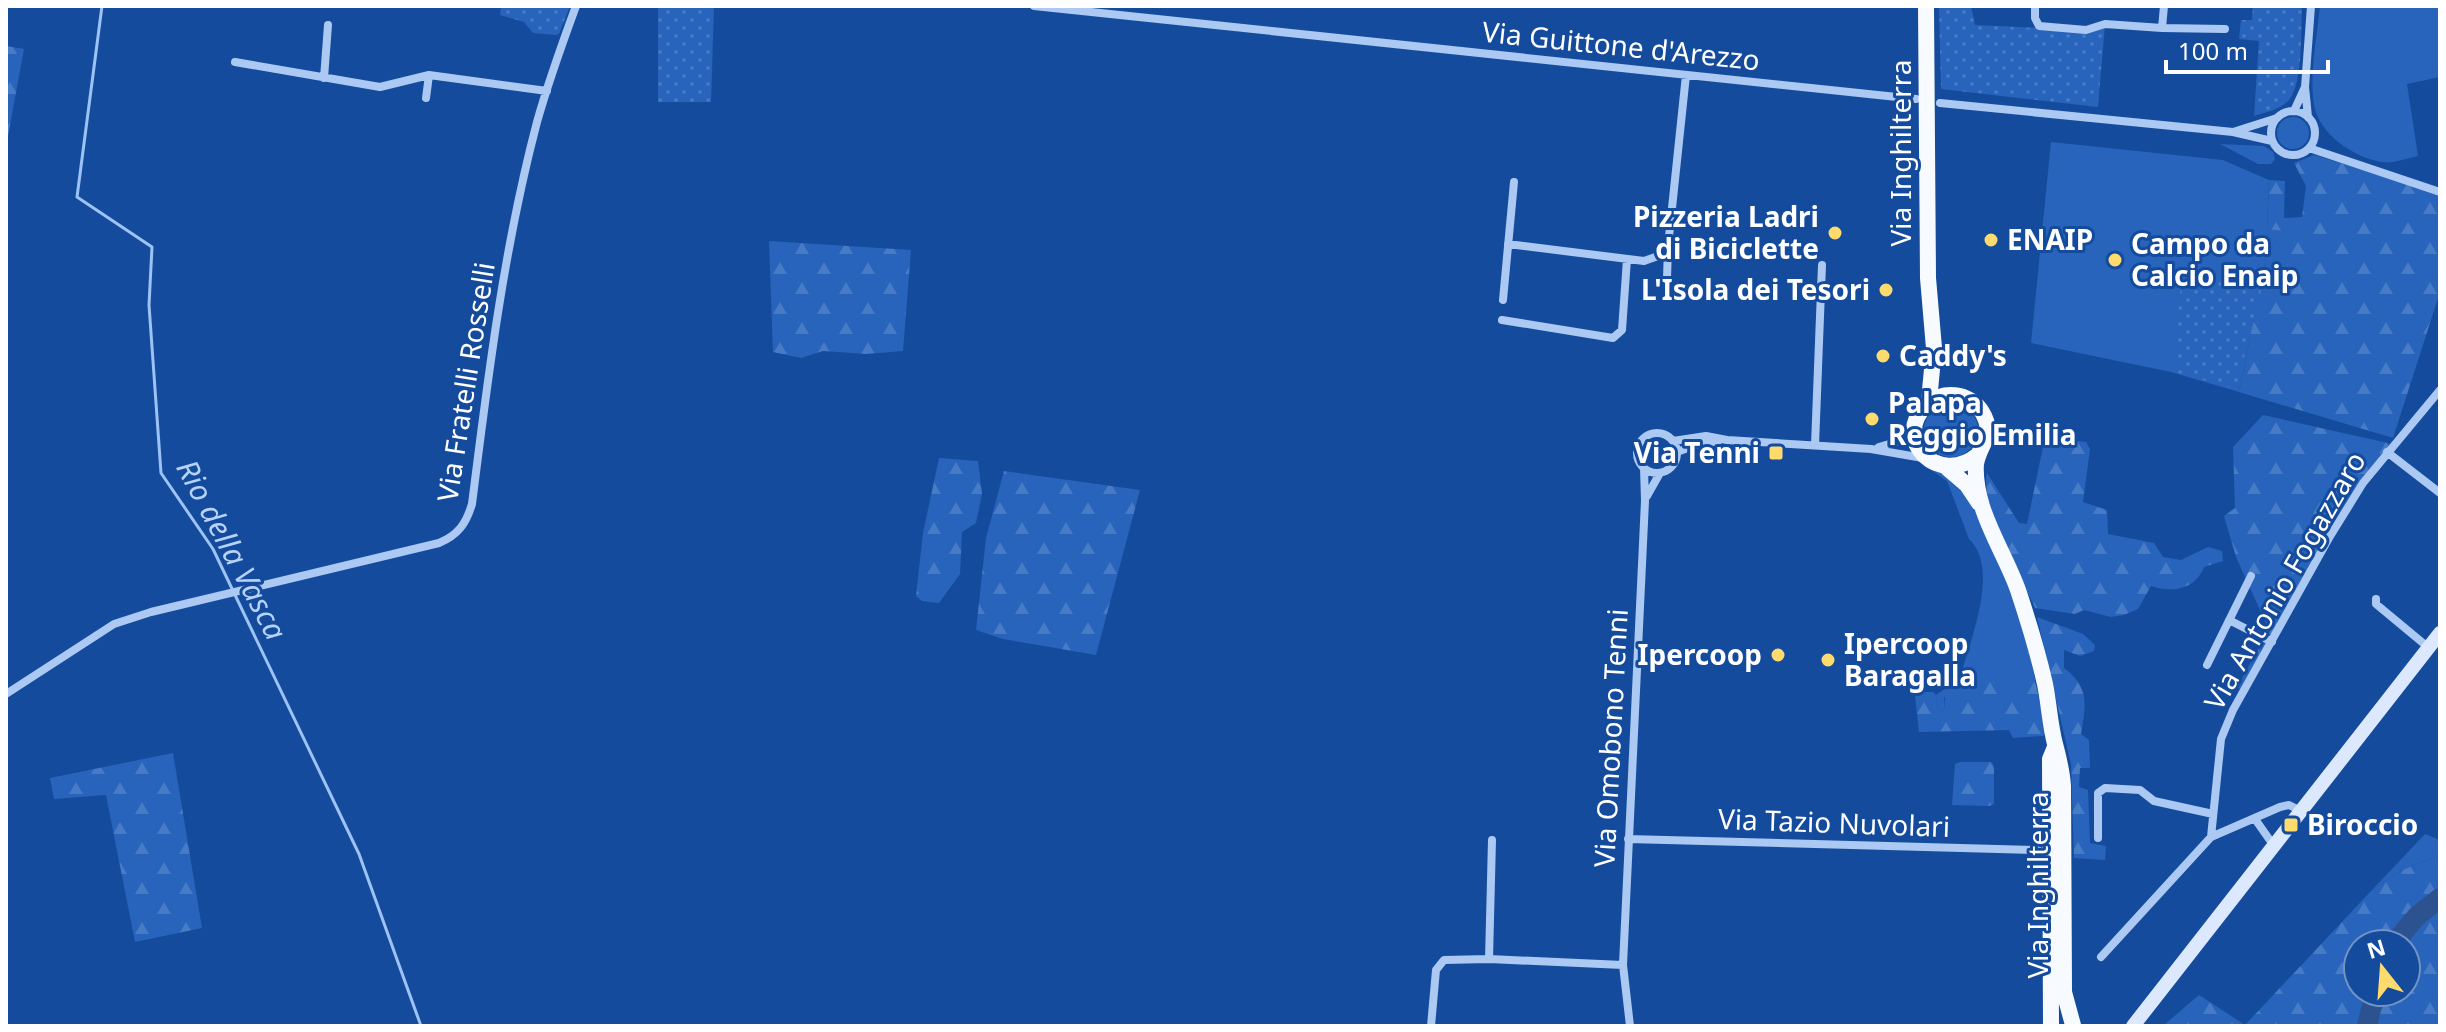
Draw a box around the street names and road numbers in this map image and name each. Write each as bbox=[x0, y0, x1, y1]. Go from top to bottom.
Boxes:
street label: Via Guittone d'Arezzo bbox=[1481, 12, 1762, 78]
street label: Via Inghilterra bbox=[1881, 60, 1919, 246]
street label: Via Fratelli Rosselli bbox=[427, 259, 503, 504]
street label: Via Antonio Fogazzaro bbox=[2195, 444, 2374, 717]
street label: Via Omobono Tenni bbox=[1584, 608, 1636, 868]
street label: Via Inghilterra bbox=[2018, 792, 2056, 978]
street label: Via Tazio Nuvolari bbox=[1717, 799, 1951, 845]

